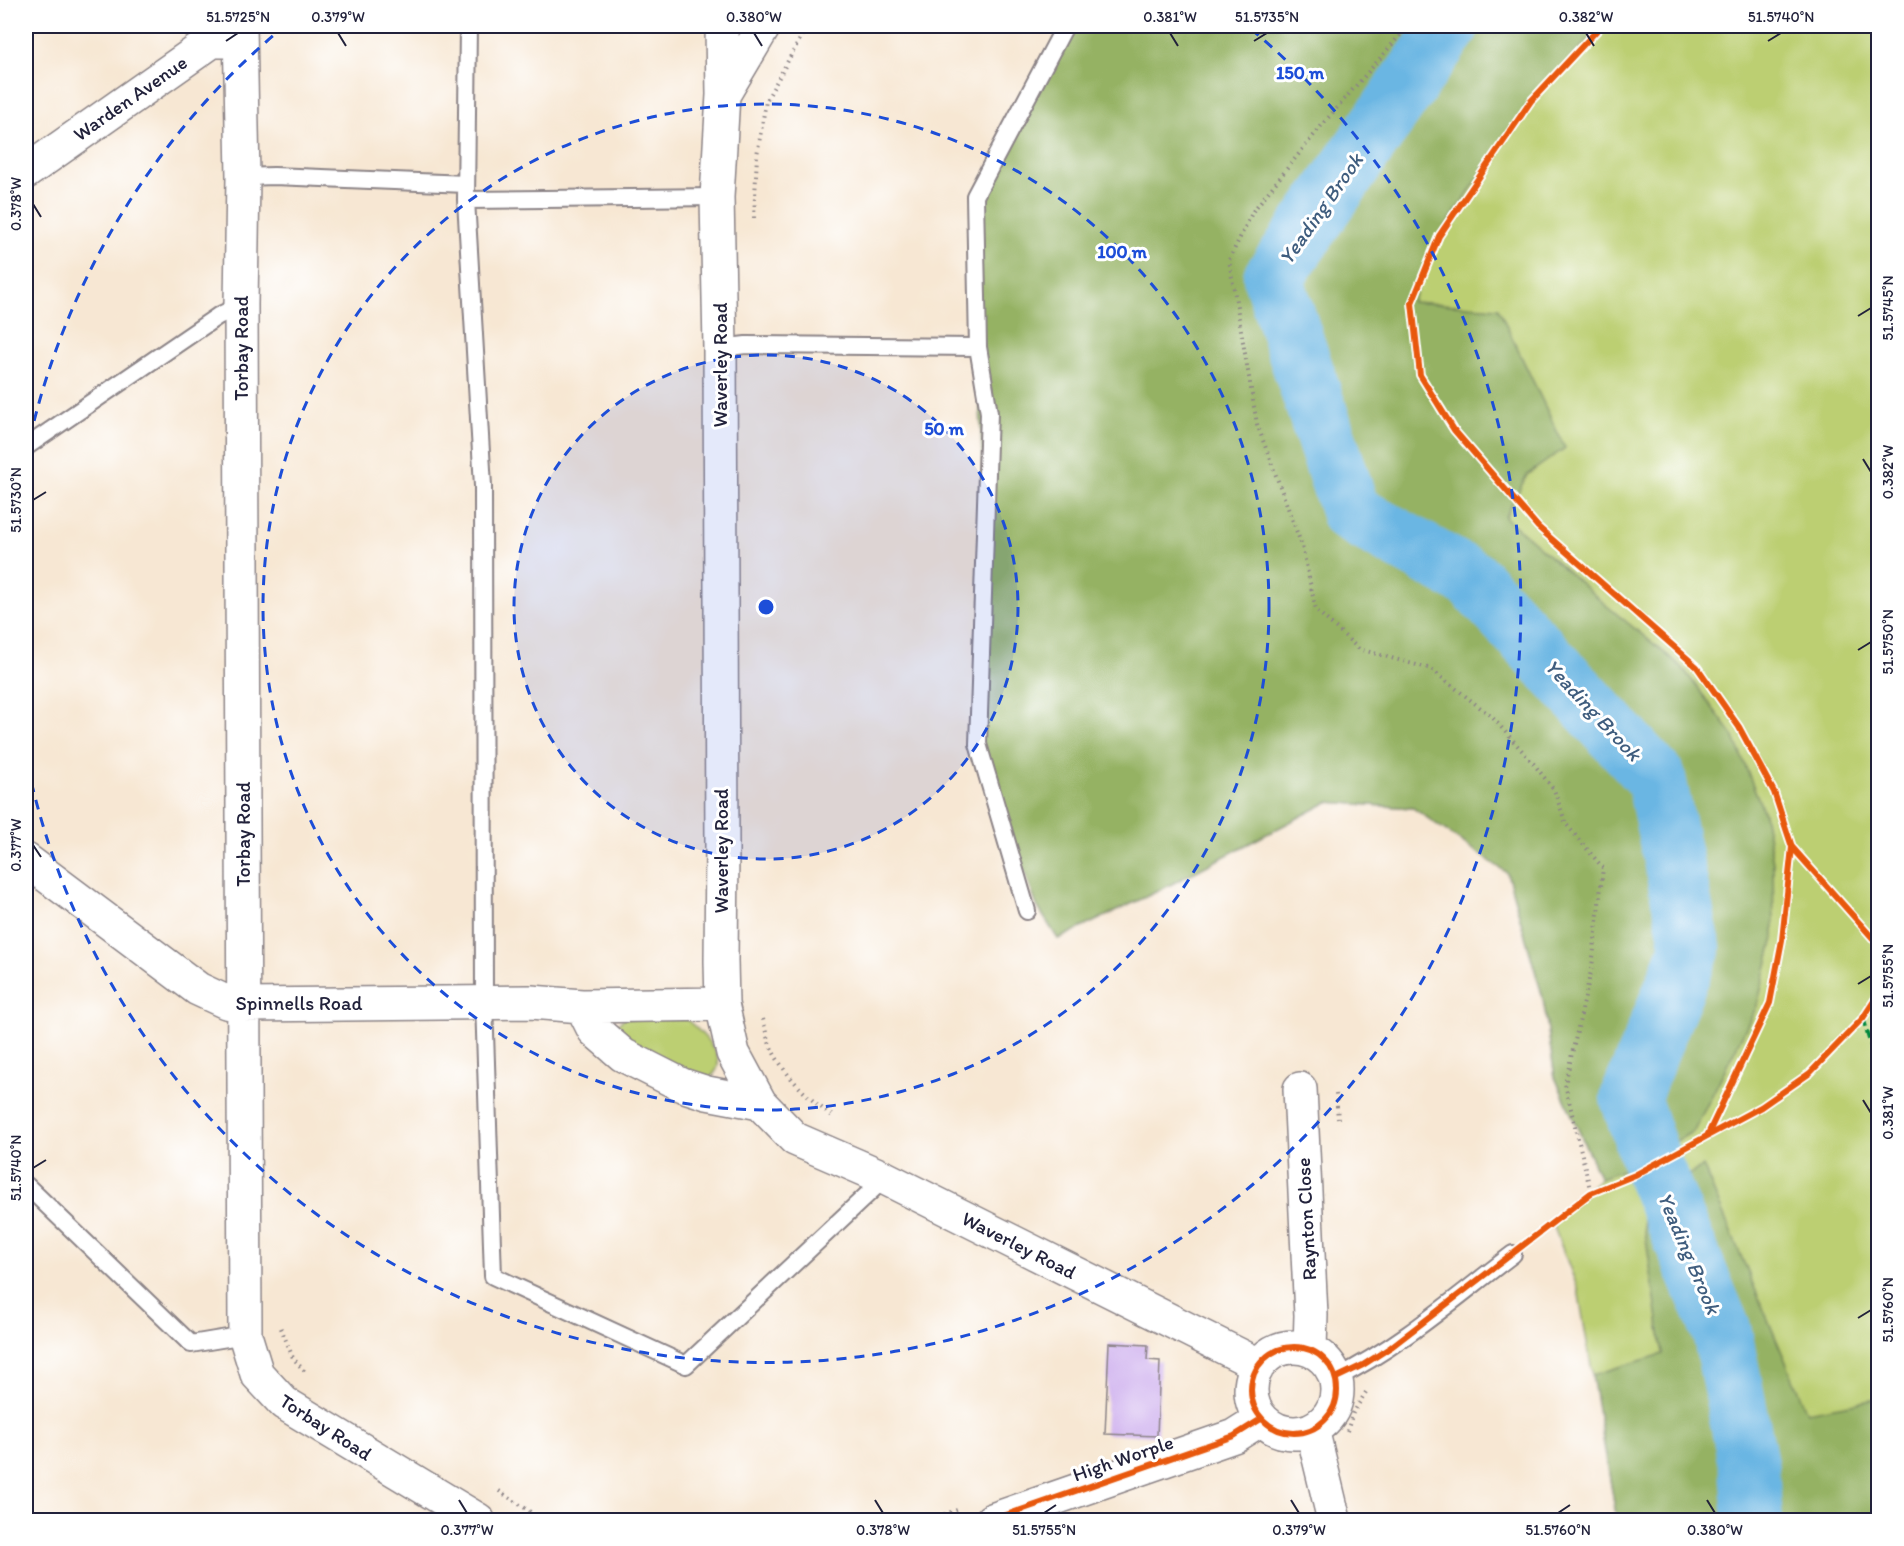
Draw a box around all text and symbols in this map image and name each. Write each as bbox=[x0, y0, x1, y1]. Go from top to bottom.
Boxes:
text: 51.5725°N bbox=[206, 8, 270, 26]
text: 0.379°W bbox=[311, 8, 365, 26]
text: 0.380°W bbox=[726, 8, 782, 26]
text: 0.381°W bbox=[1143, 8, 1197, 26]
text: 51.5735°N bbox=[1235, 8, 1299, 26]
text: 0.382°W bbox=[1559, 8, 1613, 26]
text: 51.5740°N bbox=[1748, 8, 1814, 26]
street label: Warden Avenue bbox=[68, 50, 192, 146]
text: 150 m bbox=[1276, 62, 1325, 84]
water label: Yeading Brook bbox=[1273, 147, 1369, 269]
text: 0.378°W bbox=[7, 177, 25, 231]
text: 100 m bbox=[1097, 241, 1148, 263]
text: 51.5745°N bbox=[1879, 275, 1897, 341]
street label: Torbay Road bbox=[229, 295, 253, 401]
street label: Waverley Road bbox=[708, 302, 732, 427]
text: 50 m bbox=[924, 418, 965, 440]
text: 0.382°W bbox=[1879, 445, 1897, 499]
text: 51.5730°N bbox=[7, 467, 25, 533]
centre of rings bbox=[756, 597, 776, 617]
text: 51.5750°N bbox=[1879, 609, 1897, 675]
water label: Yeading Brook bbox=[1540, 654, 1648, 767]
street label: Torbay Road bbox=[231, 781, 255, 887]
street label: Waverley Road bbox=[709, 788, 733, 913]
text: 0.377°W bbox=[7, 818, 25, 872]
text: 51.5755°N bbox=[1879, 944, 1897, 1008]
street label: Spinnells Road bbox=[236, 991, 362, 1015]
text: 0.381°W bbox=[1879, 1086, 1897, 1140]
text: 51.5740°N bbox=[7, 1135, 25, 1201]
street label: Raynton Close bbox=[1291, 1157, 1321, 1281]
water label: Yeading Brook bbox=[1653, 1188, 1727, 1319]
street label: Waverley Road bbox=[958, 1206, 1080, 1284]
text: 51.5760°N bbox=[1879, 1277, 1897, 1343]
street label: Torbay Road bbox=[275, 1388, 377, 1466]
street label: High Worple bbox=[1069, 1430, 1177, 1486]
text: 0.377°W bbox=[440, 1521, 494, 1539]
text: 0.378°W bbox=[856, 1521, 910, 1539]
text: 51.5755°N bbox=[1012, 1521, 1076, 1539]
text: 0.379°W bbox=[1272, 1521, 1326, 1539]
text: 51.5760°N bbox=[1525, 1521, 1591, 1539]
text: 0.380°W bbox=[1687, 1521, 1743, 1539]

